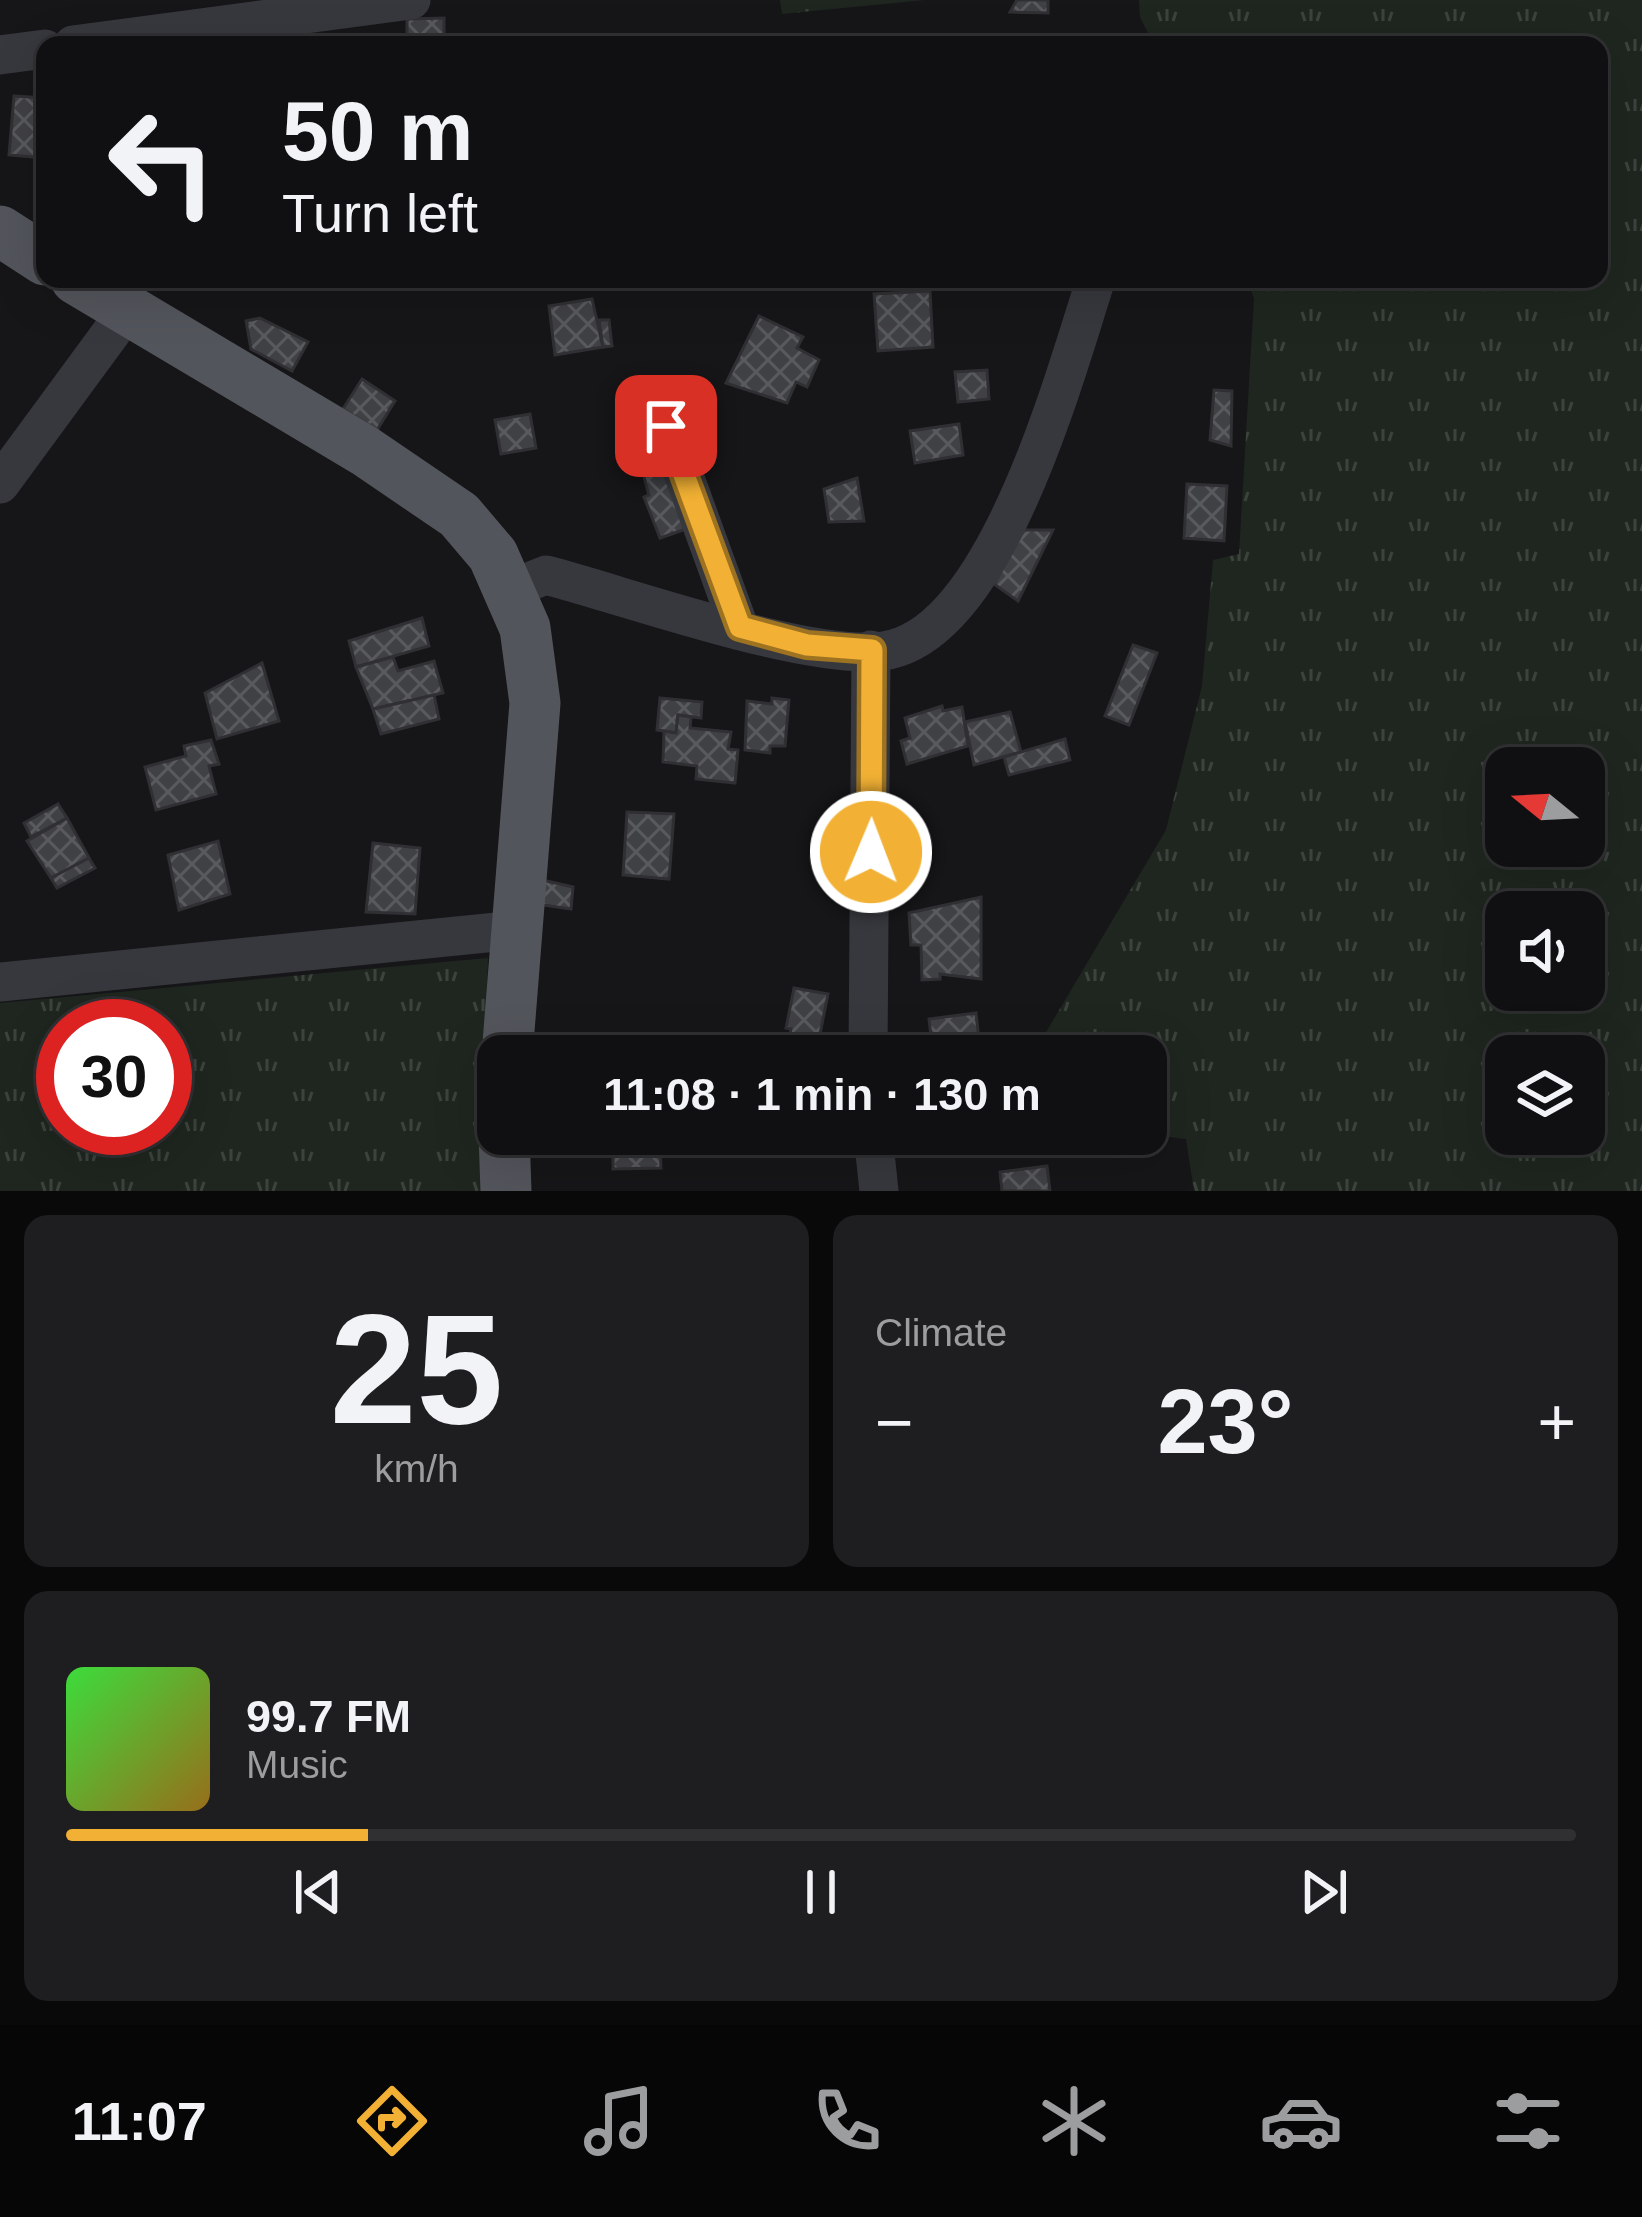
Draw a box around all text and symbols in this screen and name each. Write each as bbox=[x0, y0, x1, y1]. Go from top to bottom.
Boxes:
icon: left bbox=[84, 84, 240, 240]
text: 50 m bbox=[282, 84, 473, 178]
text: Turn left bbox=[282, 183, 478, 243]
pin bbox=[615, 375, 717, 477]
icon: arrive bbox=[633, 393, 699, 459]
north arrow bbox=[1485, 747, 1605, 867]
map controls bbox=[1485, 747, 1605, 1155]
position arrow bbox=[808, 789, 934, 915]
button: sound bbox=[1485, 891, 1605, 1011]
speed limit sign: 30 bbox=[36, 999, 192, 1155]
button: layers bbox=[1485, 1035, 1605, 1155]
text: 11:08 · 1 min · 130 m bbox=[603, 1069, 1041, 1120]
text: 25 bbox=[330, 1282, 503, 1456]
text: Climate bbox=[875, 1311, 1007, 1354]
text: 23° bbox=[1157, 1372, 1294, 1472]
text: − bbox=[875, 1385, 914, 1459]
text: + bbox=[1537, 1385, 1576, 1459]
text: km/h bbox=[374, 1447, 459, 1490]
text: 99.7 FM bbox=[246, 1691, 411, 1742]
text: Music bbox=[246, 1743, 348, 1786]
icon: previous bbox=[285, 1859, 351, 1925]
icon: pause bbox=[788, 1859, 854, 1925]
icon: next bbox=[1291, 1859, 1357, 1925]
icon: directions bbox=[350, 2079, 434, 2163]
icon: music bbox=[577, 2079, 661, 2163]
icon: phone bbox=[805, 2079, 889, 2163]
icon: climate bbox=[1032, 2079, 1116, 2163]
icon: car bbox=[1259, 2079, 1343, 2163]
icon: filters bbox=[1486, 2079, 1570, 2163]
text: 11:07 bbox=[72, 2091, 207, 2151]

